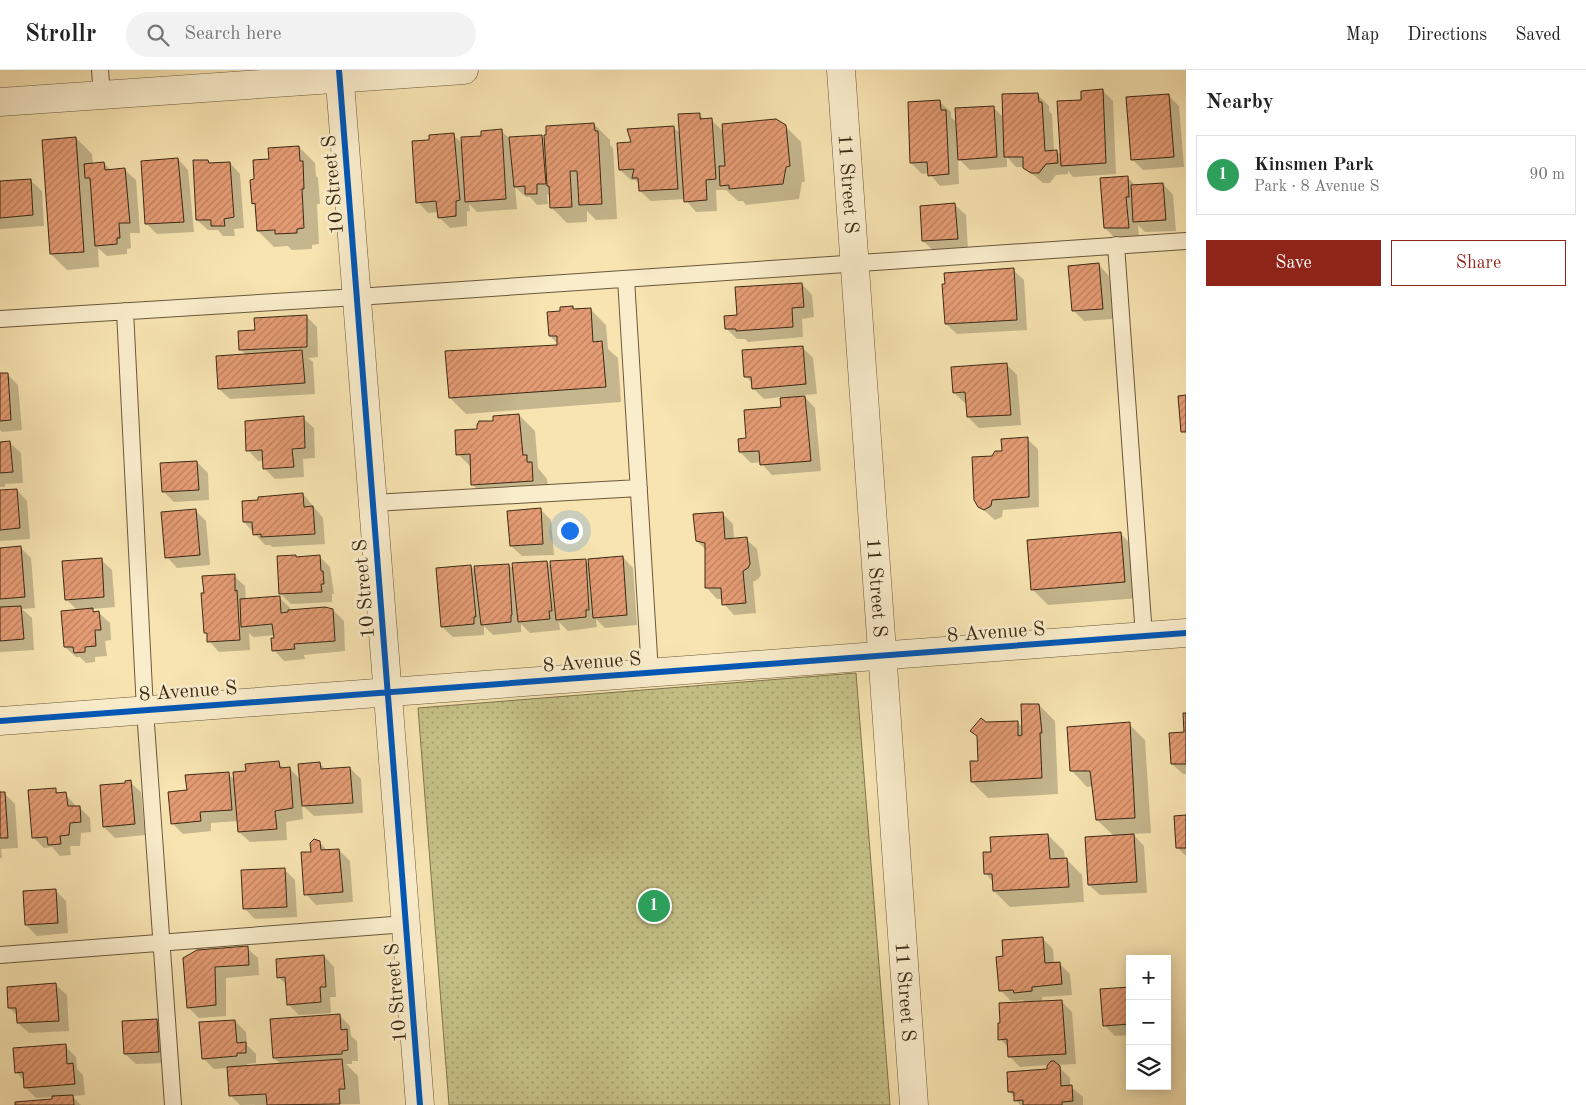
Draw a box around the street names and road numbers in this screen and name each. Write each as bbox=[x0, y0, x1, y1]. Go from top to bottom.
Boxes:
street label: 11 Street S bbox=[834, 133, 861, 234]
street label: 10 Street S bbox=[320, 134, 348, 235]
street label: 11 Street S bbox=[862, 537, 889, 638]
street label: 10 Street S bbox=[351, 538, 379, 639]
street label: 8 Avenue S bbox=[946, 620, 1046, 646]
street label: 8 Avenue S bbox=[542, 650, 642, 676]
street label: 8 Avenue S bbox=[138, 679, 238, 705]
street label: 11 Street S bbox=[891, 941, 918, 1042]
street label: 10 Street S bbox=[383, 942, 411, 1043]

